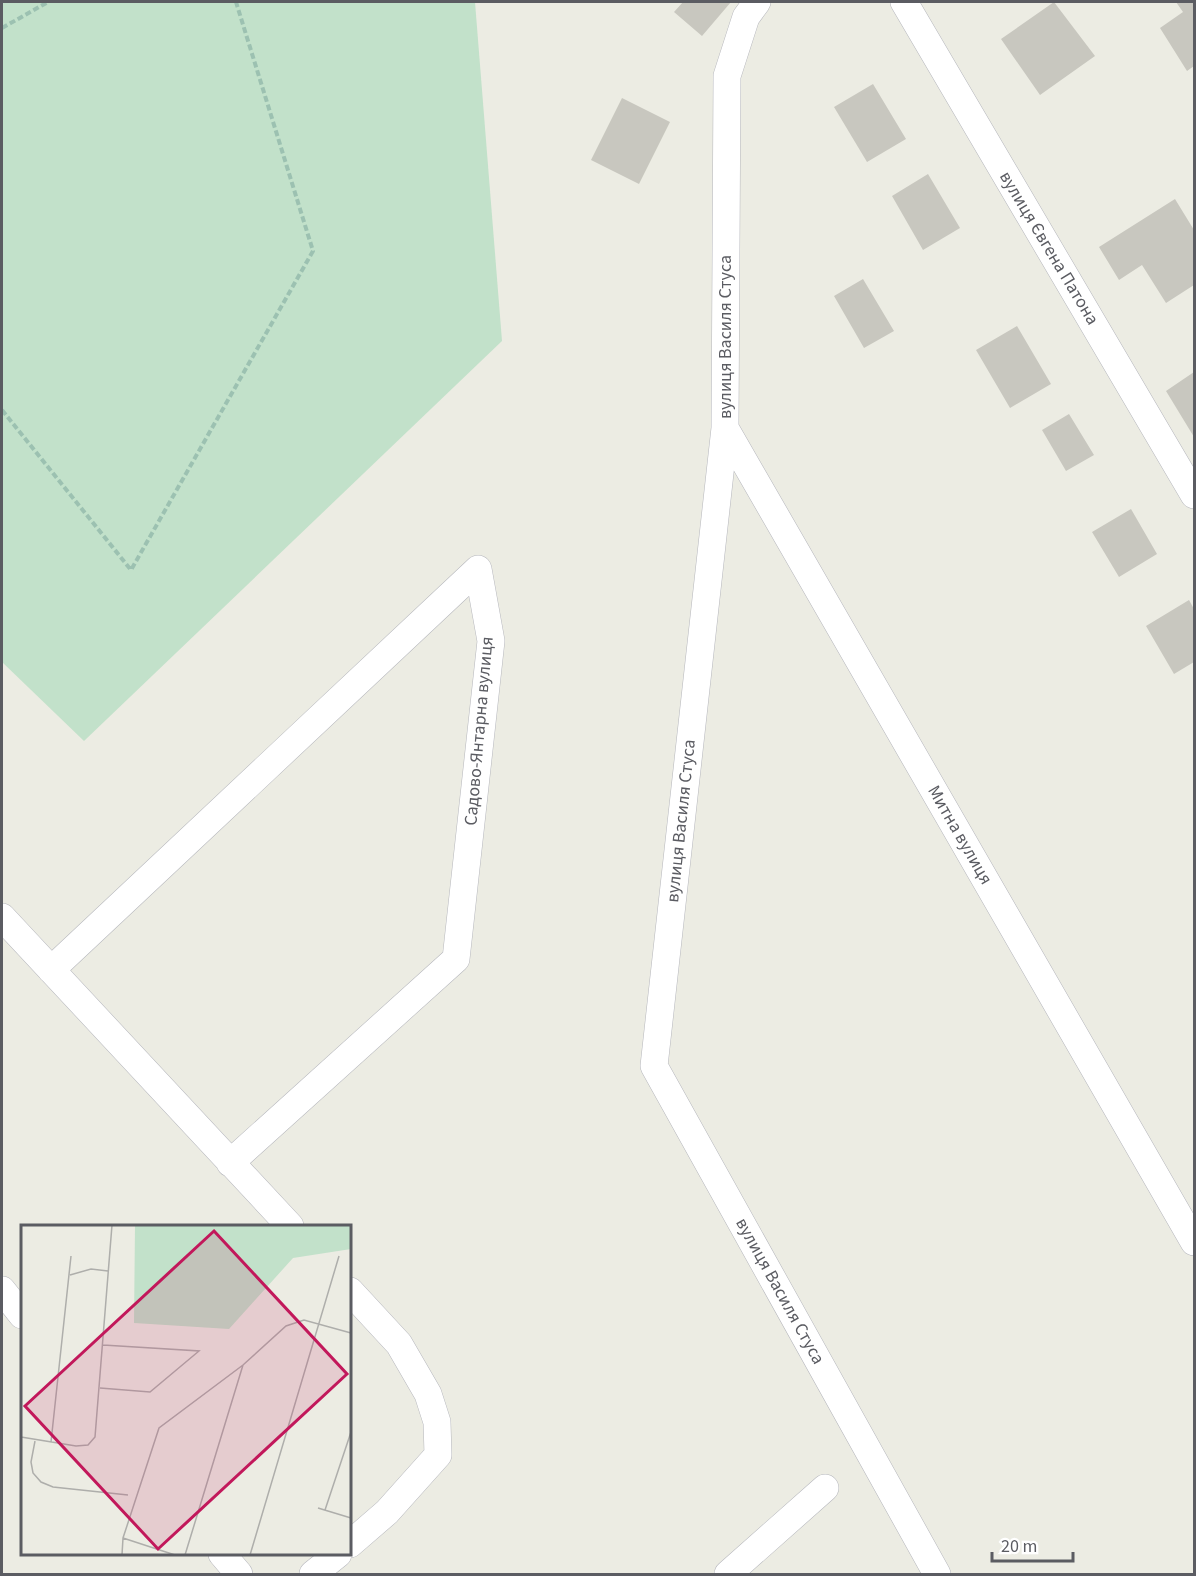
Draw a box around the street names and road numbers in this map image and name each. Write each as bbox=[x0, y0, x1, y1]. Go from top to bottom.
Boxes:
street label: вулиця Євгена Патона bbox=[993, 166, 1105, 330]
street label: вулиця Василя Стуса bbox=[713, 255, 738, 419]
street label: Садово-Янтарна вулиця bbox=[458, 635, 500, 827]
street label: вулиця Василя Стуса bbox=[660, 738, 702, 904]
street label: Митна вулиця bbox=[921, 781, 999, 889]
street label: вулиця Василя Стуса bbox=[729, 1213, 831, 1369]

